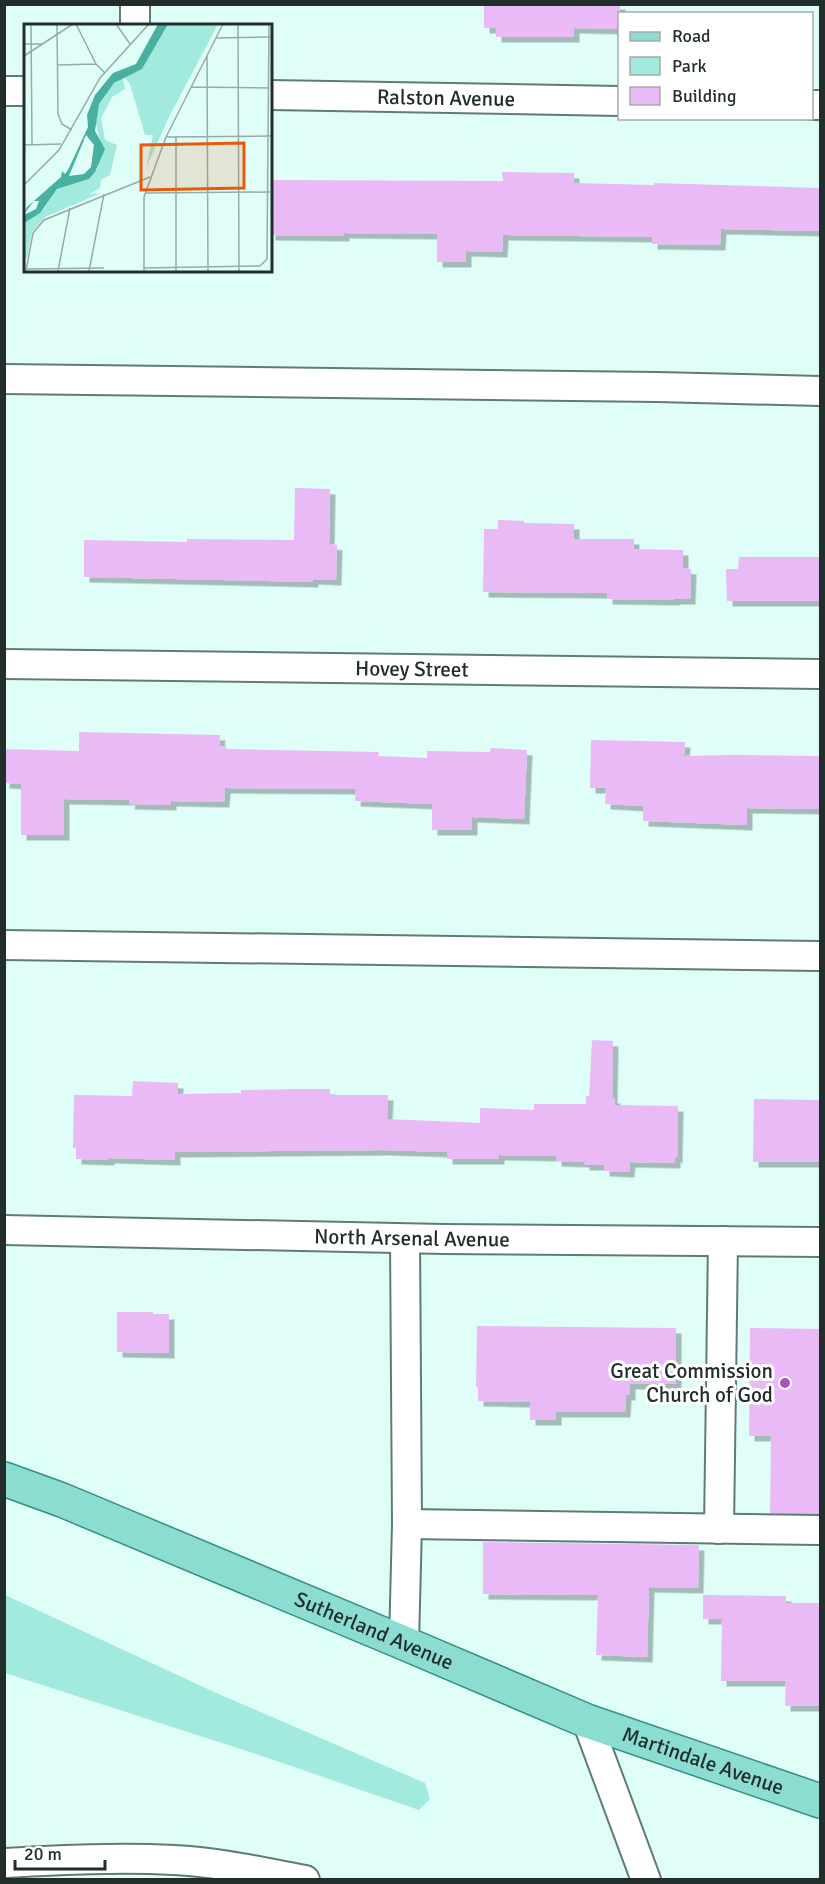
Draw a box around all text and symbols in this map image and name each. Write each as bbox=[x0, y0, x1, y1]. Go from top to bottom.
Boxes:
legend bbox=[618, 12, 813, 120]
inset map bbox=[24, 24, 272, 272]
text: Road bbox=[672, 25, 711, 47]
text: Park bbox=[672, 55, 707, 77]
street label: Ralston Avenue bbox=[377, 84, 515, 112]
text: Building bbox=[672, 85, 736, 107]
street label: Hovey Street bbox=[355, 655, 469, 683]
street label: North Arsenal Avenue bbox=[314, 1223, 510, 1253]
place label: Great Commission Church of God bbox=[610, 1358, 773, 1408]
marker: Great Commission Church of God bbox=[778, 1376, 792, 1390]
street label: Sutherland Avenue bbox=[291, 1586, 458, 1676]
street label: Martindale Avenue bbox=[619, 1721, 787, 1801]
scale bar bbox=[15, 1833, 105, 1871]
text: 20 m bbox=[24, 1843, 62, 1865]

